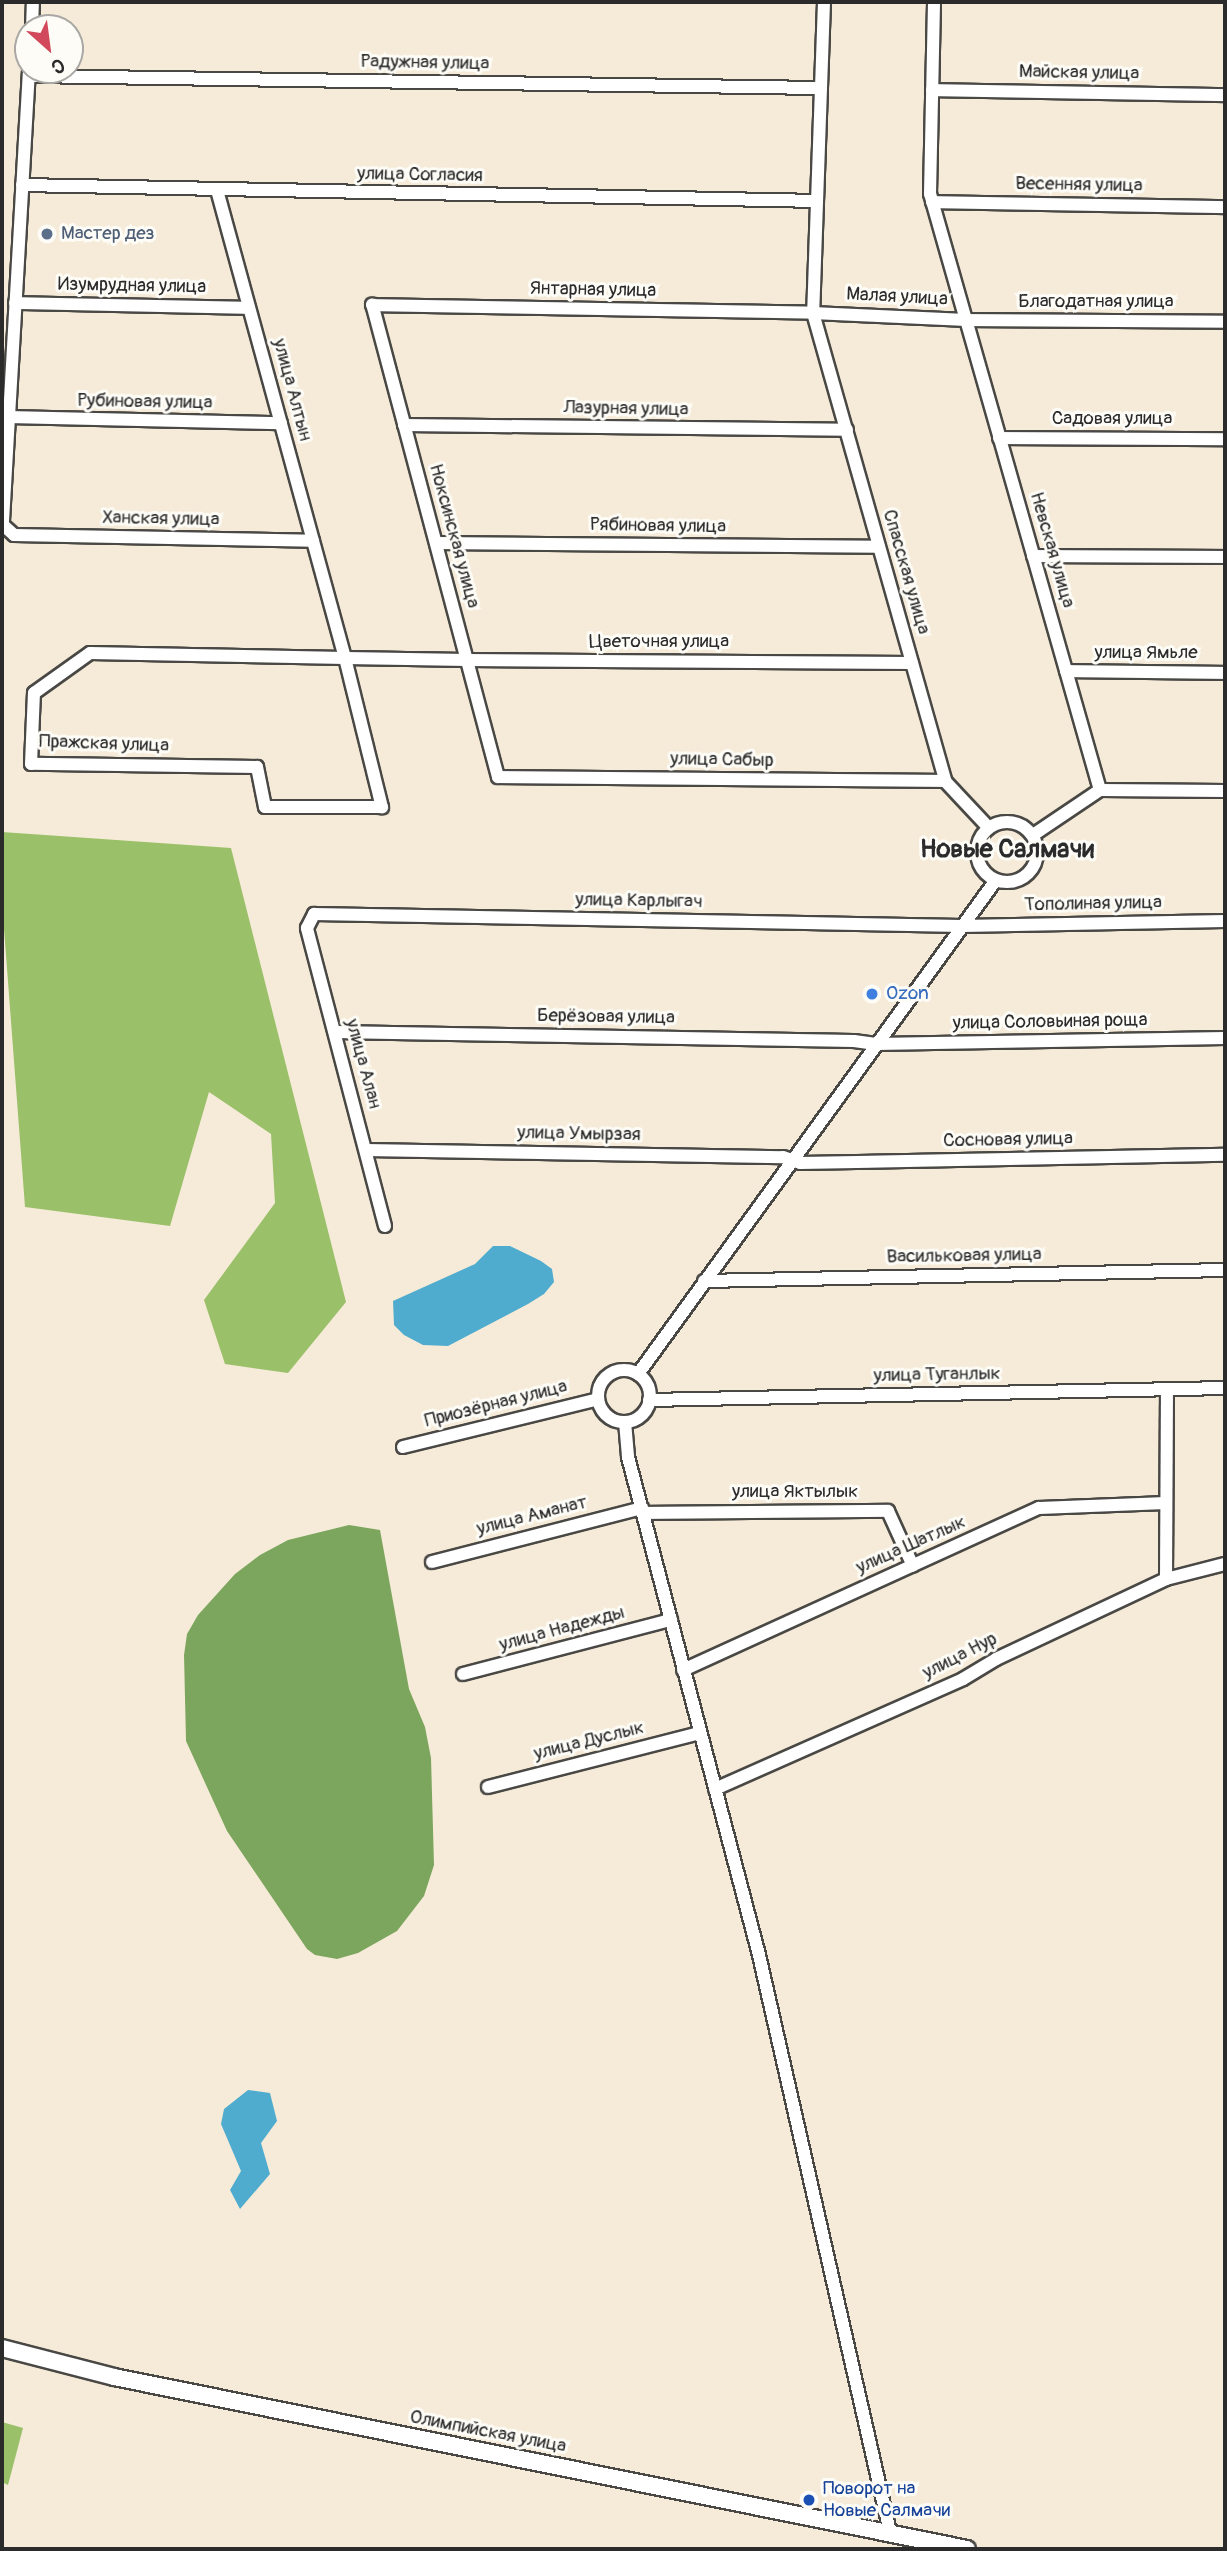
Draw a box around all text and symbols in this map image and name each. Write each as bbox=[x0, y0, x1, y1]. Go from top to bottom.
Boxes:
north arrow bbox=[14, 14, 84, 84]
street label: Радужная улица bbox=[360, 50, 490, 76]
text: С bbox=[47, 52, 69, 79]
street label: Майская улица bbox=[1019, 61, 1139, 85]
street label: улица Согласия bbox=[357, 163, 483, 187]
street label: Весенняя улица bbox=[1015, 172, 1143, 198]
place label: Мастер дез bbox=[61, 223, 155, 245]
marker: Мастер дез bbox=[39, 226, 55, 242]
street label: Изумрудная улица bbox=[58, 273, 206, 299]
street label: Янтарная улица bbox=[530, 277, 656, 303]
street label: Малая улица bbox=[846, 283, 948, 311]
street label: Благодатная улица bbox=[1018, 291, 1174, 313]
street label: улица Алтын bbox=[267, 336, 317, 444]
street label: Рубиновая улица bbox=[77, 389, 213, 415]
street label: Лазурная улица bbox=[563, 397, 689, 421]
street label: Садовая улица bbox=[1052, 408, 1172, 430]
street label: Ноксинская улица bbox=[424, 461, 484, 611]
street label: Невская улица bbox=[1025, 489, 1079, 611]
street label: Ханская улица bbox=[102, 507, 220, 531]
street label: Спасская улица bbox=[877, 507, 935, 637]
street label: Рябиновая улица bbox=[590, 513, 726, 539]
street label: Цветочная улица bbox=[589, 631, 729, 653]
street label: улица Ямьле bbox=[1094, 642, 1198, 664]
street label: Пражская улица bbox=[39, 730, 169, 758]
street label: улица Сабыр bbox=[670, 748, 774, 772]
district label: Новые Салмачи bbox=[920, 834, 1094, 866]
street label: улица Карлыгач bbox=[575, 888, 703, 914]
street label: Тополиная улица bbox=[1024, 891, 1162, 917]
place label: Ozon bbox=[886, 983, 929, 1005]
marker: Ozon bbox=[864, 986, 880, 1002]
street label: Берёзовая улица bbox=[537, 1004, 675, 1030]
street label: улица Соловьиная роща bbox=[952, 1009, 1148, 1035]
street label: улица Алан bbox=[340, 1017, 386, 1111]
street label: улица Умырзая bbox=[517, 1122, 641, 1146]
street label: Сосновая улица bbox=[943, 1127, 1073, 1153]
street label: Васильковая улица bbox=[886, 1243, 1042, 1269]
street label: улица Туганлык bbox=[873, 1362, 1001, 1388]
street label: Приозёрная улица bbox=[422, 1375, 570, 1433]
street label: улица Яктылык bbox=[732, 1481, 858, 1503]
street label: улица Аманат bbox=[474, 1491, 590, 1541]
street label: улица Шатлык bbox=[853, 1511, 969, 1579]
street label: улица Надежды bbox=[497, 1601, 627, 1657]
street label: улица Нур bbox=[919, 1628, 1001, 1684]
street label: улица Дуслык bbox=[532, 1716, 646, 1766]
street label: Олимпийская улица bbox=[408, 2406, 568, 2458]
place label: Поворот на Новые Салмачи bbox=[823, 2478, 950, 2522]
marker: Поворот на Новые Салмачи bbox=[801, 2492, 817, 2508]

